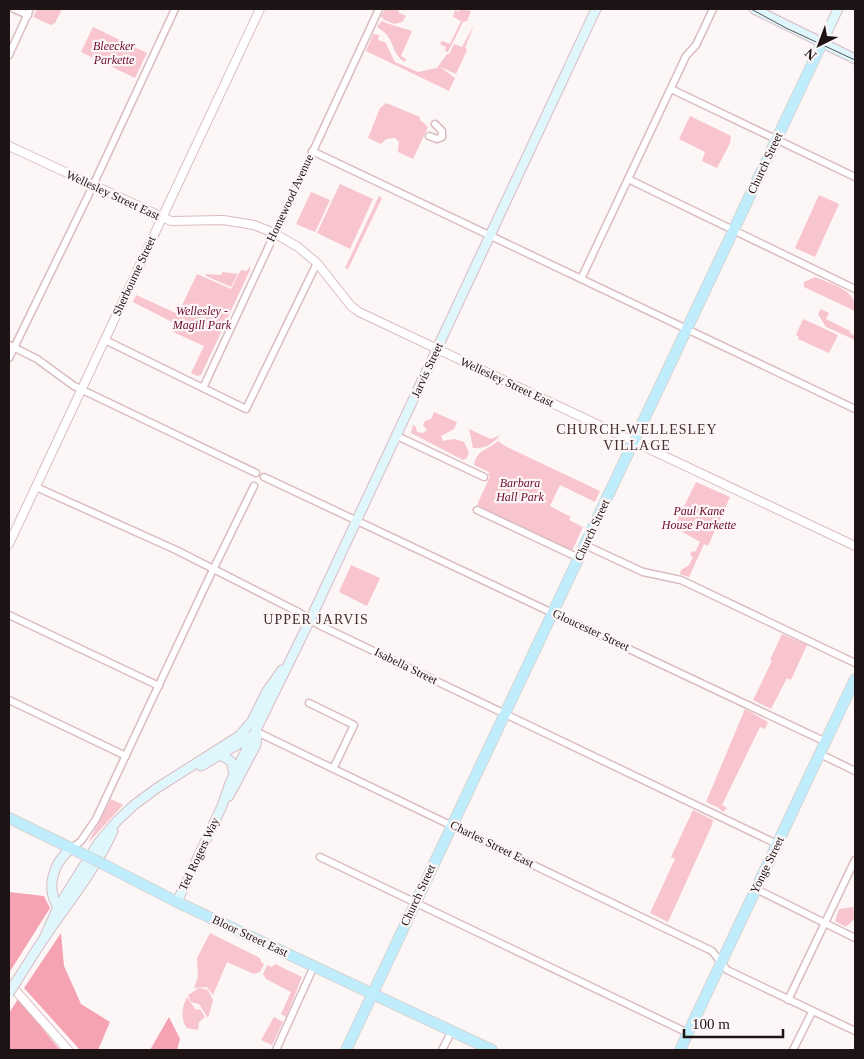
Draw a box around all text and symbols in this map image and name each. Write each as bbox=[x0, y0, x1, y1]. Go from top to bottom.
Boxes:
north arrow bbox=[794, 20, 844, 70]
park label: Bleecker Parkette bbox=[93, 39, 135, 67]
text: N bbox=[802, 45, 819, 63]
street label: Church Street bbox=[745, 129, 786, 196]
street label: Homewood Avenue bbox=[264, 152, 316, 244]
street label: Wellesley Street East bbox=[64, 167, 163, 223]
street label: Sherbourne Street bbox=[109, 233, 159, 318]
park label: Wellesley - Magill Park bbox=[172, 304, 232, 332]
street label: Jarvis Street bbox=[408, 340, 446, 400]
street label: Wellesley Street East bbox=[458, 354, 557, 410]
district label: CHURCH-WELLESLEY VILLAGE bbox=[556, 422, 718, 453]
park label: Barbara Hall Park bbox=[495, 476, 544, 504]
street label: Church Street bbox=[572, 496, 613, 563]
park label: Paul Kane House Parkette bbox=[661, 504, 737, 532]
street label: Gloucester Street bbox=[550, 606, 632, 654]
district label: UPPER JARVIS bbox=[263, 612, 369, 627]
street label: Isabella Street bbox=[372, 645, 440, 688]
street label: Ted Rogers Way bbox=[176, 815, 222, 893]
street label: Charles Street East bbox=[448, 818, 537, 871]
street label: Yonge Street bbox=[747, 834, 787, 896]
street label: Church Street bbox=[398, 861, 439, 928]
street label: Bloor Street East bbox=[210, 912, 291, 960]
scale bar bbox=[684, 1006, 783, 1038]
text: 100 m bbox=[692, 1016, 730, 1032]

